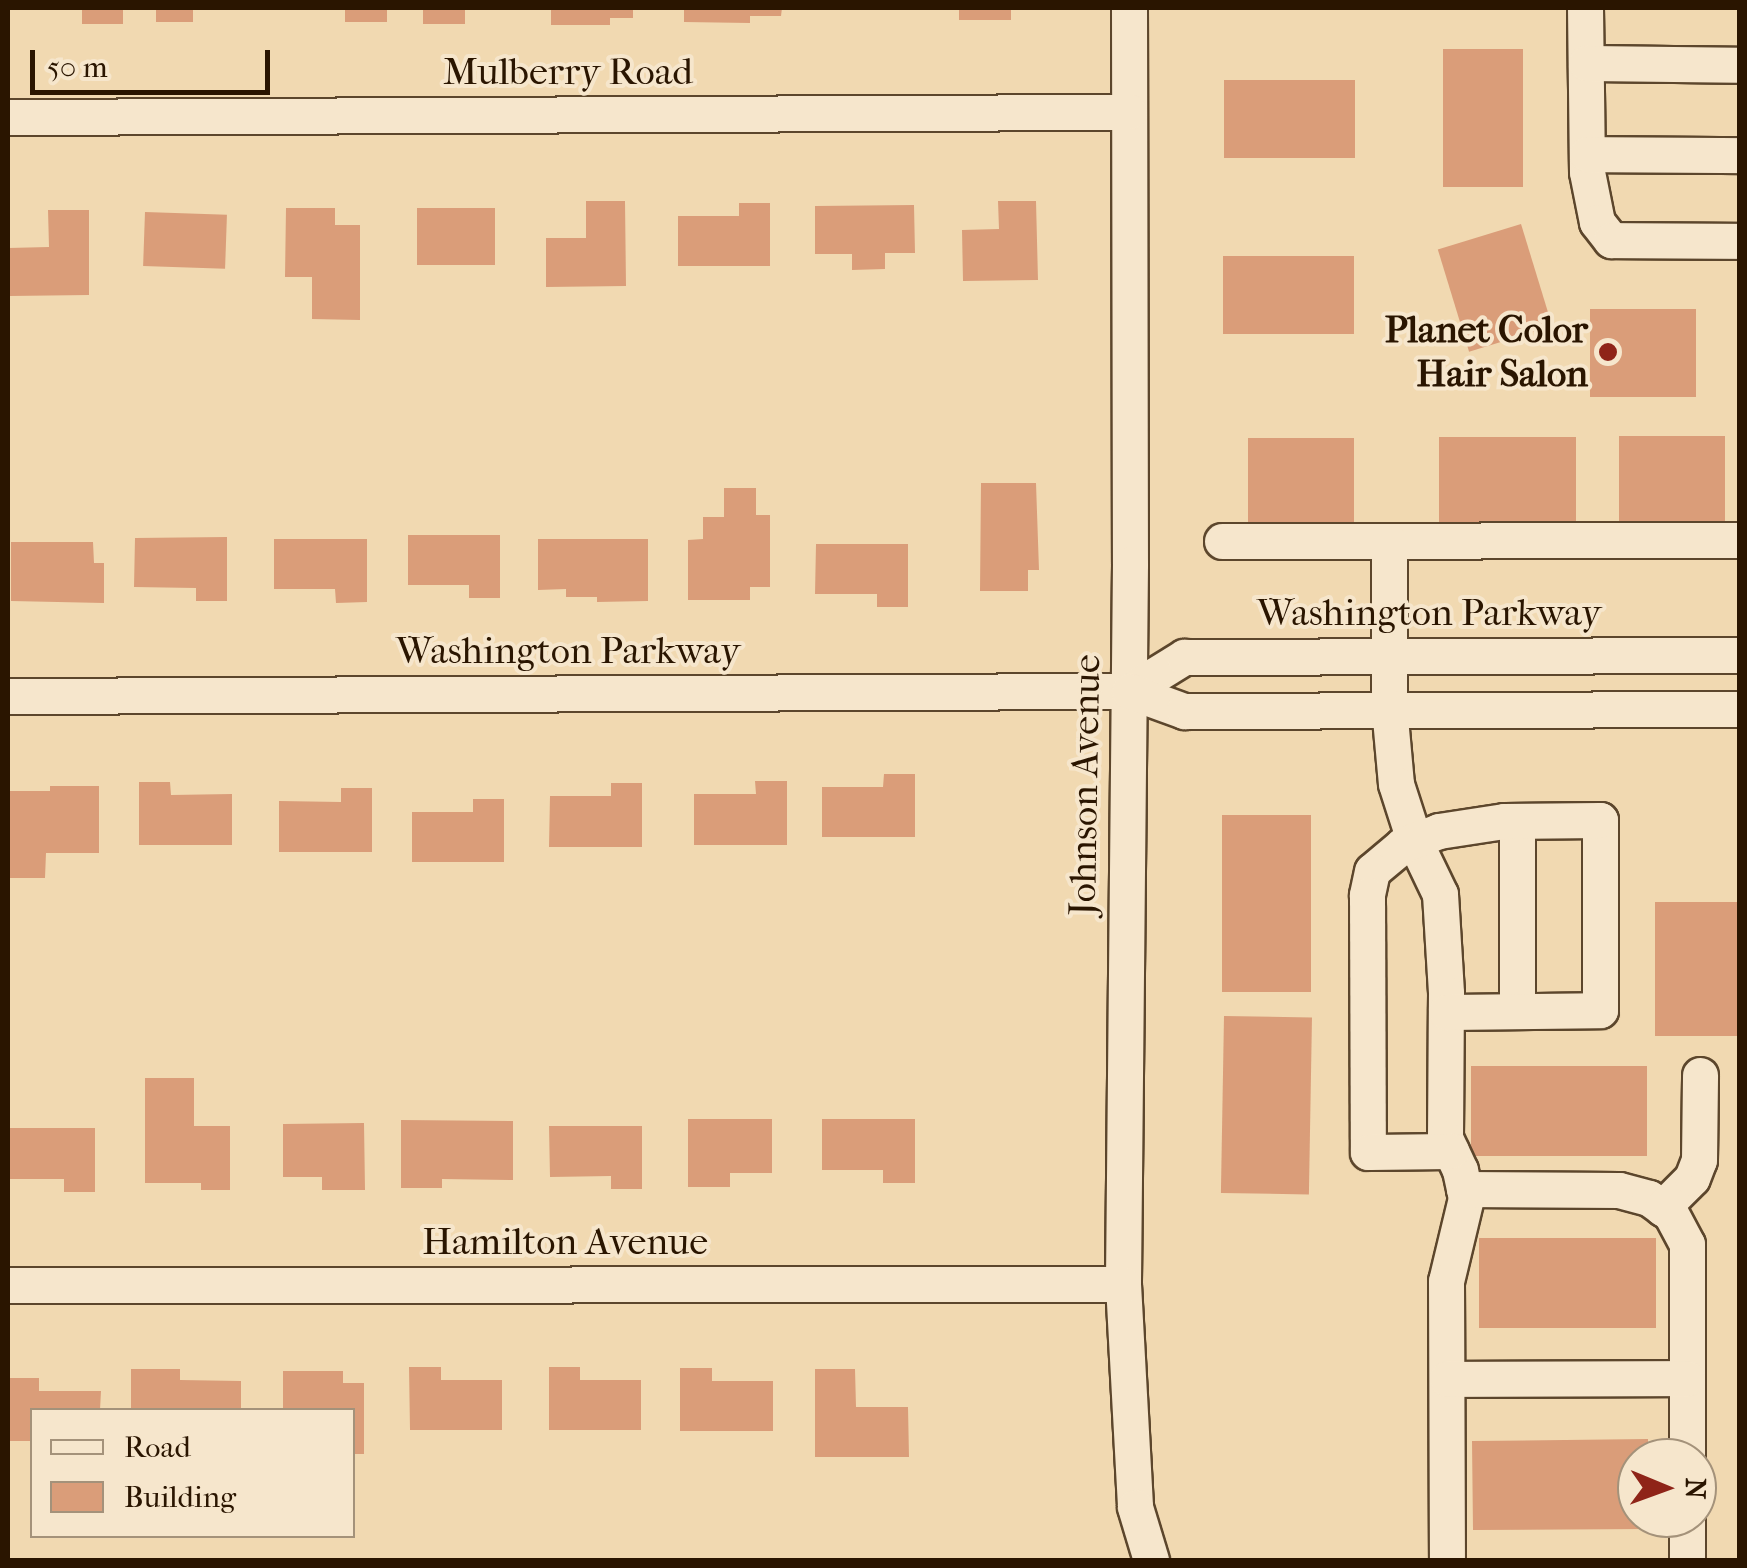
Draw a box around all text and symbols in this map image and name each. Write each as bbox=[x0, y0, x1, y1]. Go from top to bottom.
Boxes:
scale bar bbox=[35, 30, 275, 92]
street label: Mulberry Road bbox=[443, 49, 693, 95]
text: 50 m bbox=[47, 50, 108, 85]
place label: Planet Color Hair Salon bbox=[1385, 307, 1588, 396]
marker: Planet Color Hair Salon bbox=[1597, 341, 1619, 363]
street label: Washington Parkway bbox=[1256, 590, 1602, 636]
street label: Washington Parkway bbox=[395, 628, 741, 674]
street label: Johnson Avenue bbox=[1060, 654, 1110, 916]
street label: Hamilton Avenue bbox=[422, 1219, 708, 1265]
legend bbox=[30, 1408, 355, 1538]
text: Road bbox=[124, 1430, 191, 1465]
north arrow bbox=[1617, 1438, 1717, 1538]
text: N bbox=[1679, 1478, 1712, 1499]
text: Building bbox=[124, 1480, 236, 1515]

